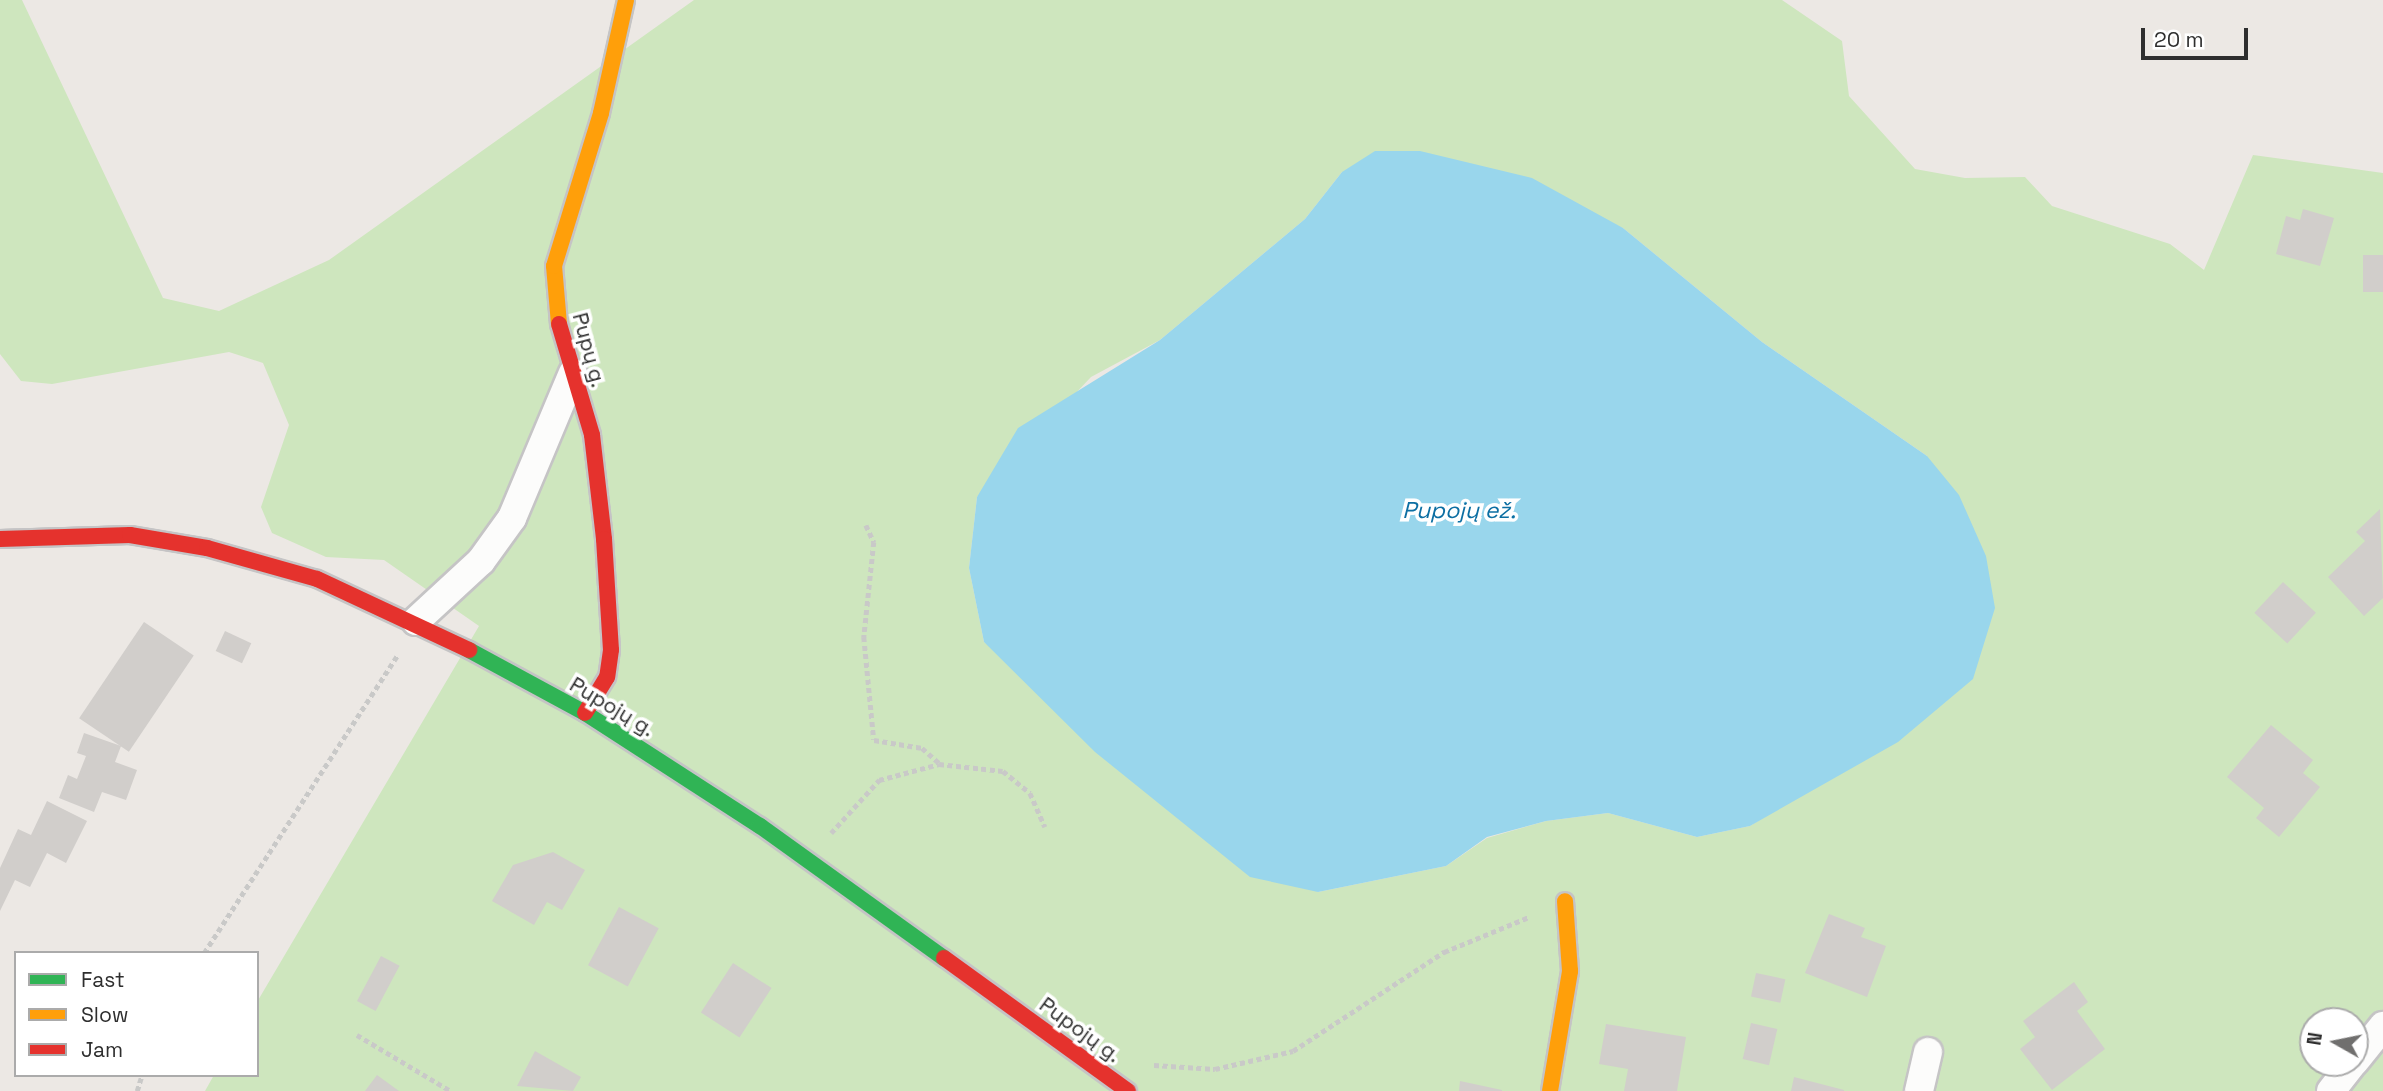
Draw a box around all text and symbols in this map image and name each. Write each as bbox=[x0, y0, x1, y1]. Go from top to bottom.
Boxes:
scale bar bbox=[2145, 14, 2252, 58]
text: 20 m bbox=[2154, 26, 2204, 53]
street label: Pupų g. bbox=[567, 310, 611, 390]
water label: Pupojų ež. bbox=[1402, 496, 1516, 524]
street label: Pupojų g. bbox=[565, 672, 659, 742]
legend bbox=[14, 951, 259, 1077]
text: Fast bbox=[81, 966, 125, 993]
street label: Pupojų g. bbox=[1034, 992, 1126, 1068]
text: Slow bbox=[81, 1001, 129, 1028]
north arrow bbox=[2299, 1007, 2369, 1077]
text: N bbox=[2301, 1031, 2328, 1047]
text: Jam bbox=[81, 1036, 123, 1063]

